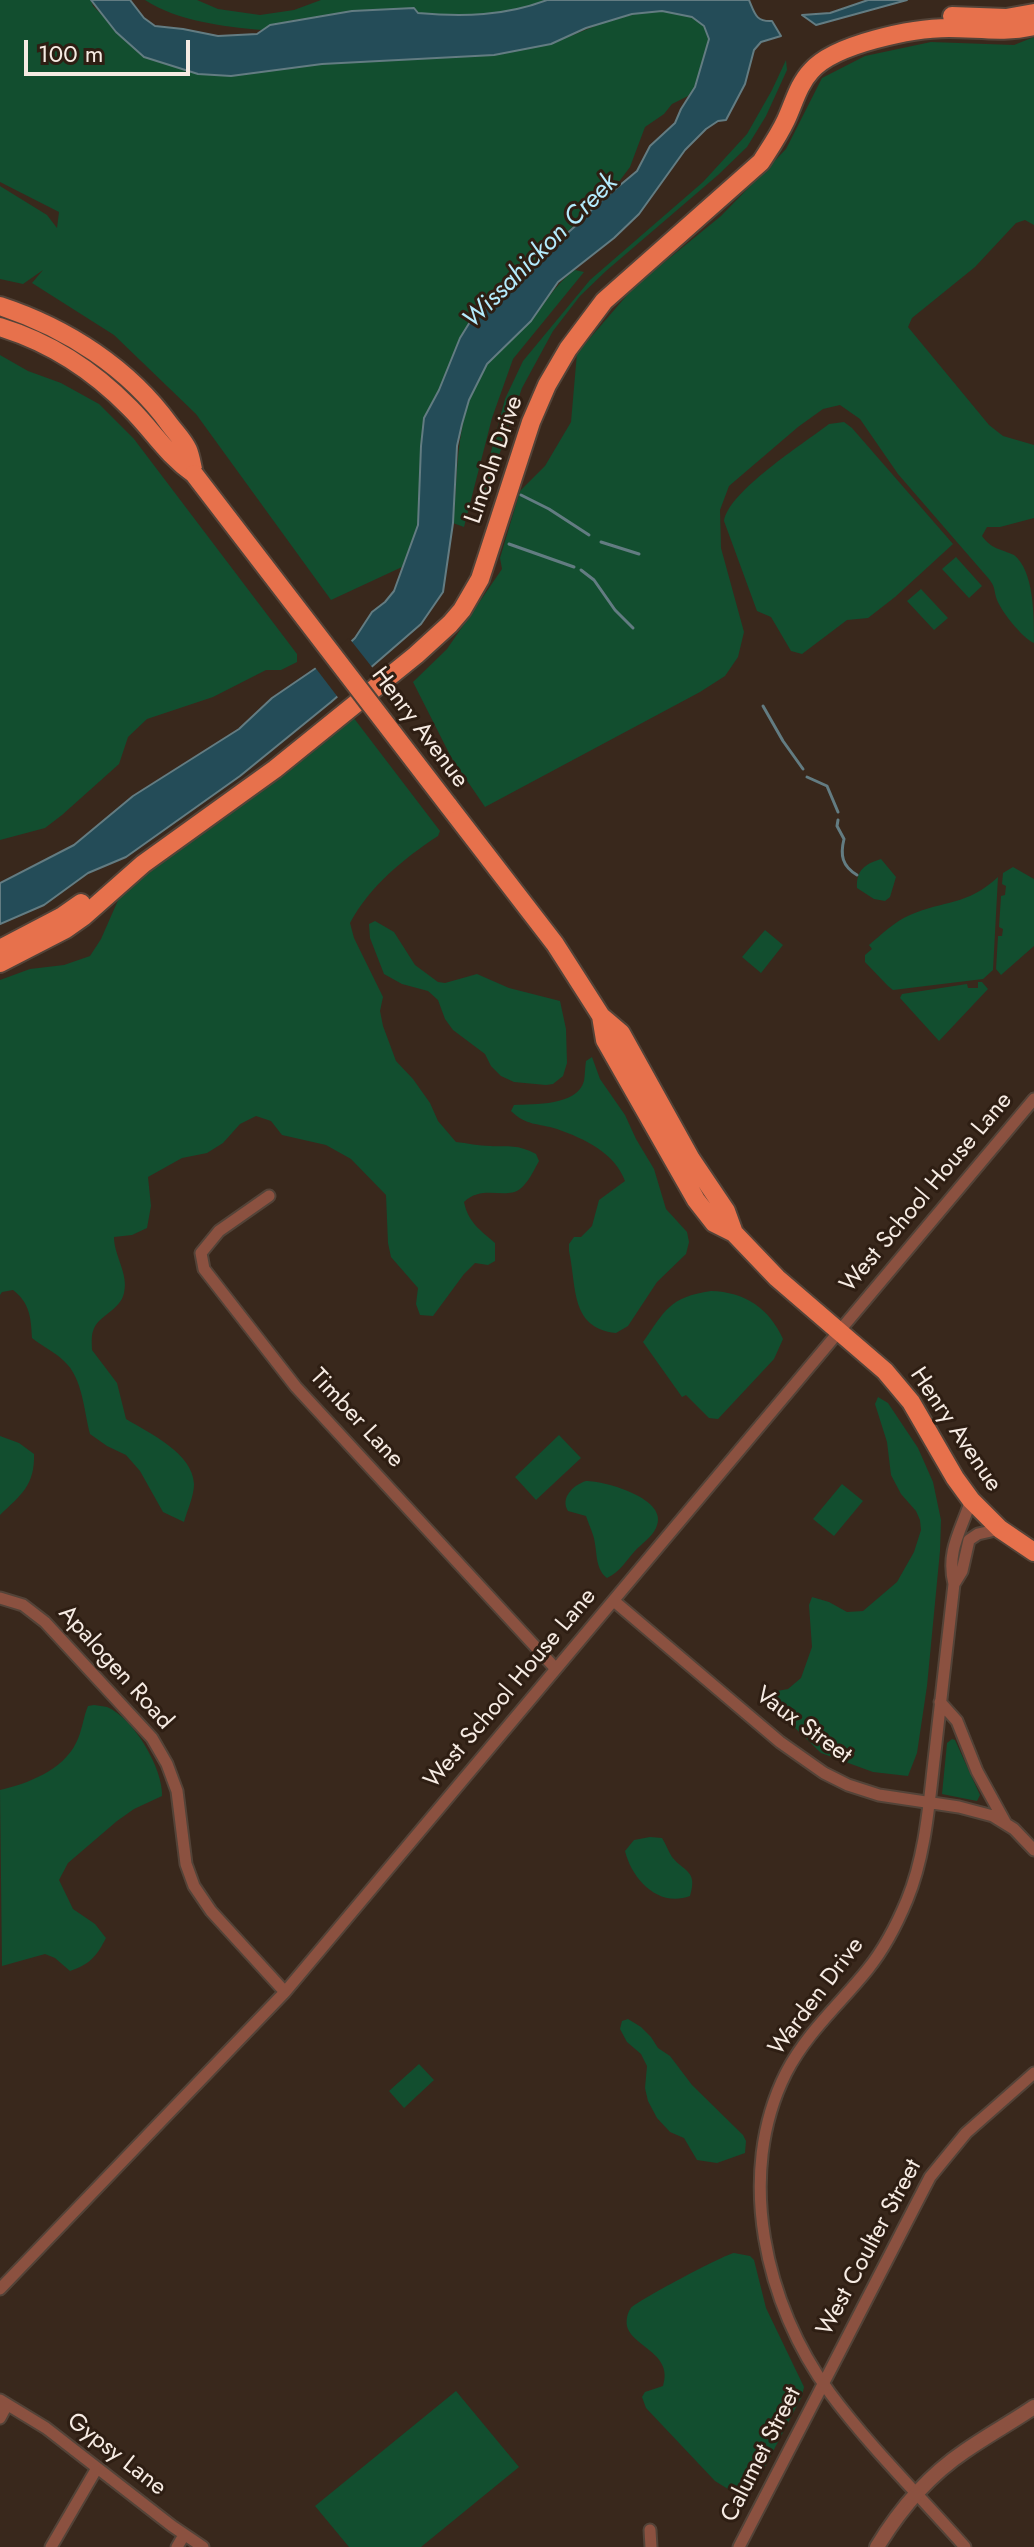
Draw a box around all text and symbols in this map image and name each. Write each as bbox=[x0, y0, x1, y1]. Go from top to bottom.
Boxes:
scale bar bbox=[28, 24, 194, 74]
text: 100 m bbox=[38, 36, 104, 71]
water label: Wissahickon Creek bbox=[457, 168, 625, 336]
street label: Lincoln Drive bbox=[460, 392, 530, 528]
street label: Henry Avenue bbox=[364, 662, 474, 794]
street label: West School House Lane bbox=[835, 1087, 1019, 1299]
street label: Henry Avenue bbox=[903, 1362, 1007, 1498]
street label: Timber Lane bbox=[303, 1364, 409, 1474]
street label: West School House Lane bbox=[419, 1583, 603, 1795]
street label: Apalogen Road bbox=[52, 1600, 178, 1736]
street label: Vaux Street bbox=[749, 1681, 857, 1771]
street label: Warden Drive bbox=[763, 1932, 871, 2062]
street label: West Coulter Street bbox=[811, 2155, 929, 2341]
street label: Calumet Street bbox=[716, 2383, 808, 2527]
street label: Gypsy Lane bbox=[61, 2407, 171, 2503]

